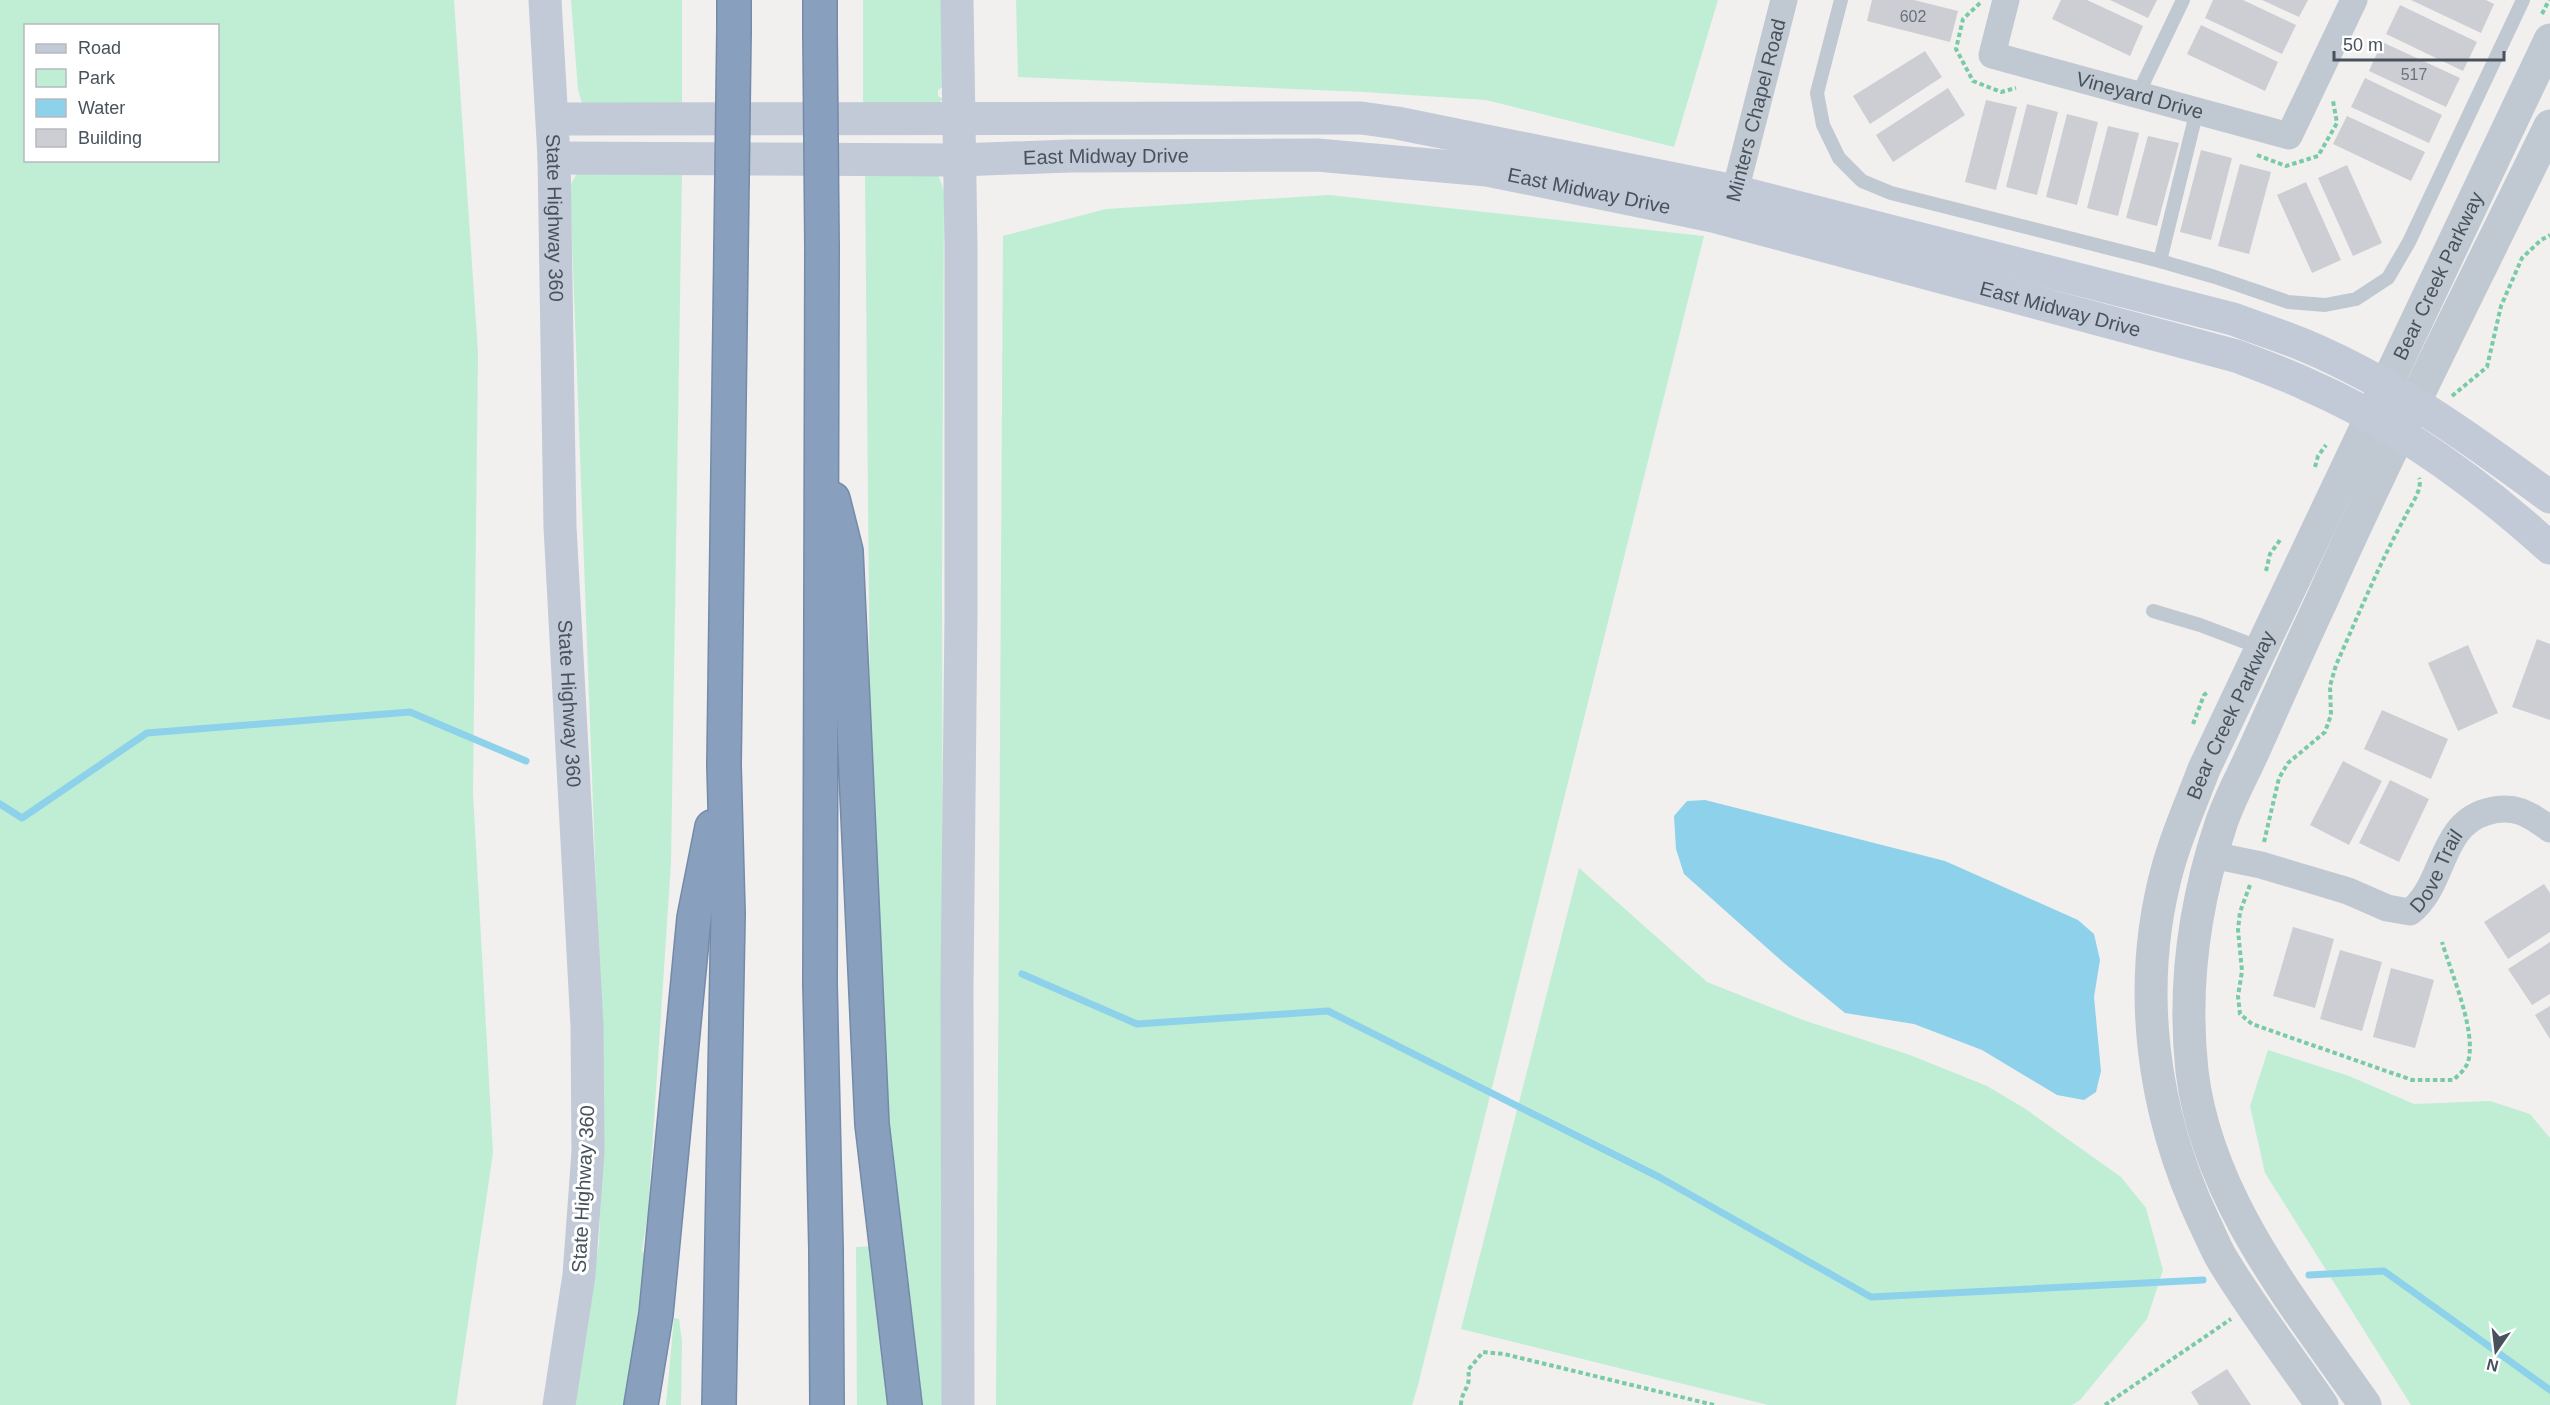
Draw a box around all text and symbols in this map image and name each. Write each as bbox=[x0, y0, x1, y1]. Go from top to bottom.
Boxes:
house number: 602 bbox=[1900, 8, 1926, 25]
street label: Minters Chapel Road bbox=[1722, 16, 1790, 204]
legend bbox=[24, 24, 219, 162]
scale bar bbox=[2334, 24, 2504, 62]
text: 50 m bbox=[2343, 35, 2383, 55]
text: Road bbox=[78, 38, 121, 58]
house number: 517 bbox=[2401, 66, 2427, 83]
street label: Vineyard Drive bbox=[2074, 67, 2206, 123]
text: Park bbox=[78, 68, 116, 88]
text: Water bbox=[78, 98, 125, 118]
text: Building bbox=[78, 128, 142, 148]
street label: State Highway 360 bbox=[542, 133, 567, 302]
street label: East Midway Drive bbox=[1023, 145, 1189, 169]
street label: East Midway Drive bbox=[1506, 163, 1673, 218]
street label: Bear Creek Parkway bbox=[2389, 188, 2487, 363]
street label: East Midway Drive bbox=[1978, 277, 2143, 341]
street label: State Highway 360 bbox=[554, 619, 585, 788]
street label: Bear Creek Parkway bbox=[2182, 627, 2279, 802]
street label: Dove Trail bbox=[2405, 825, 2467, 917]
street label: State Highway 360 bbox=[568, 1105, 598, 1273]
north arrow bbox=[2466, 1321, 2526, 1381]
text: N bbox=[2485, 1355, 2500, 1375]

